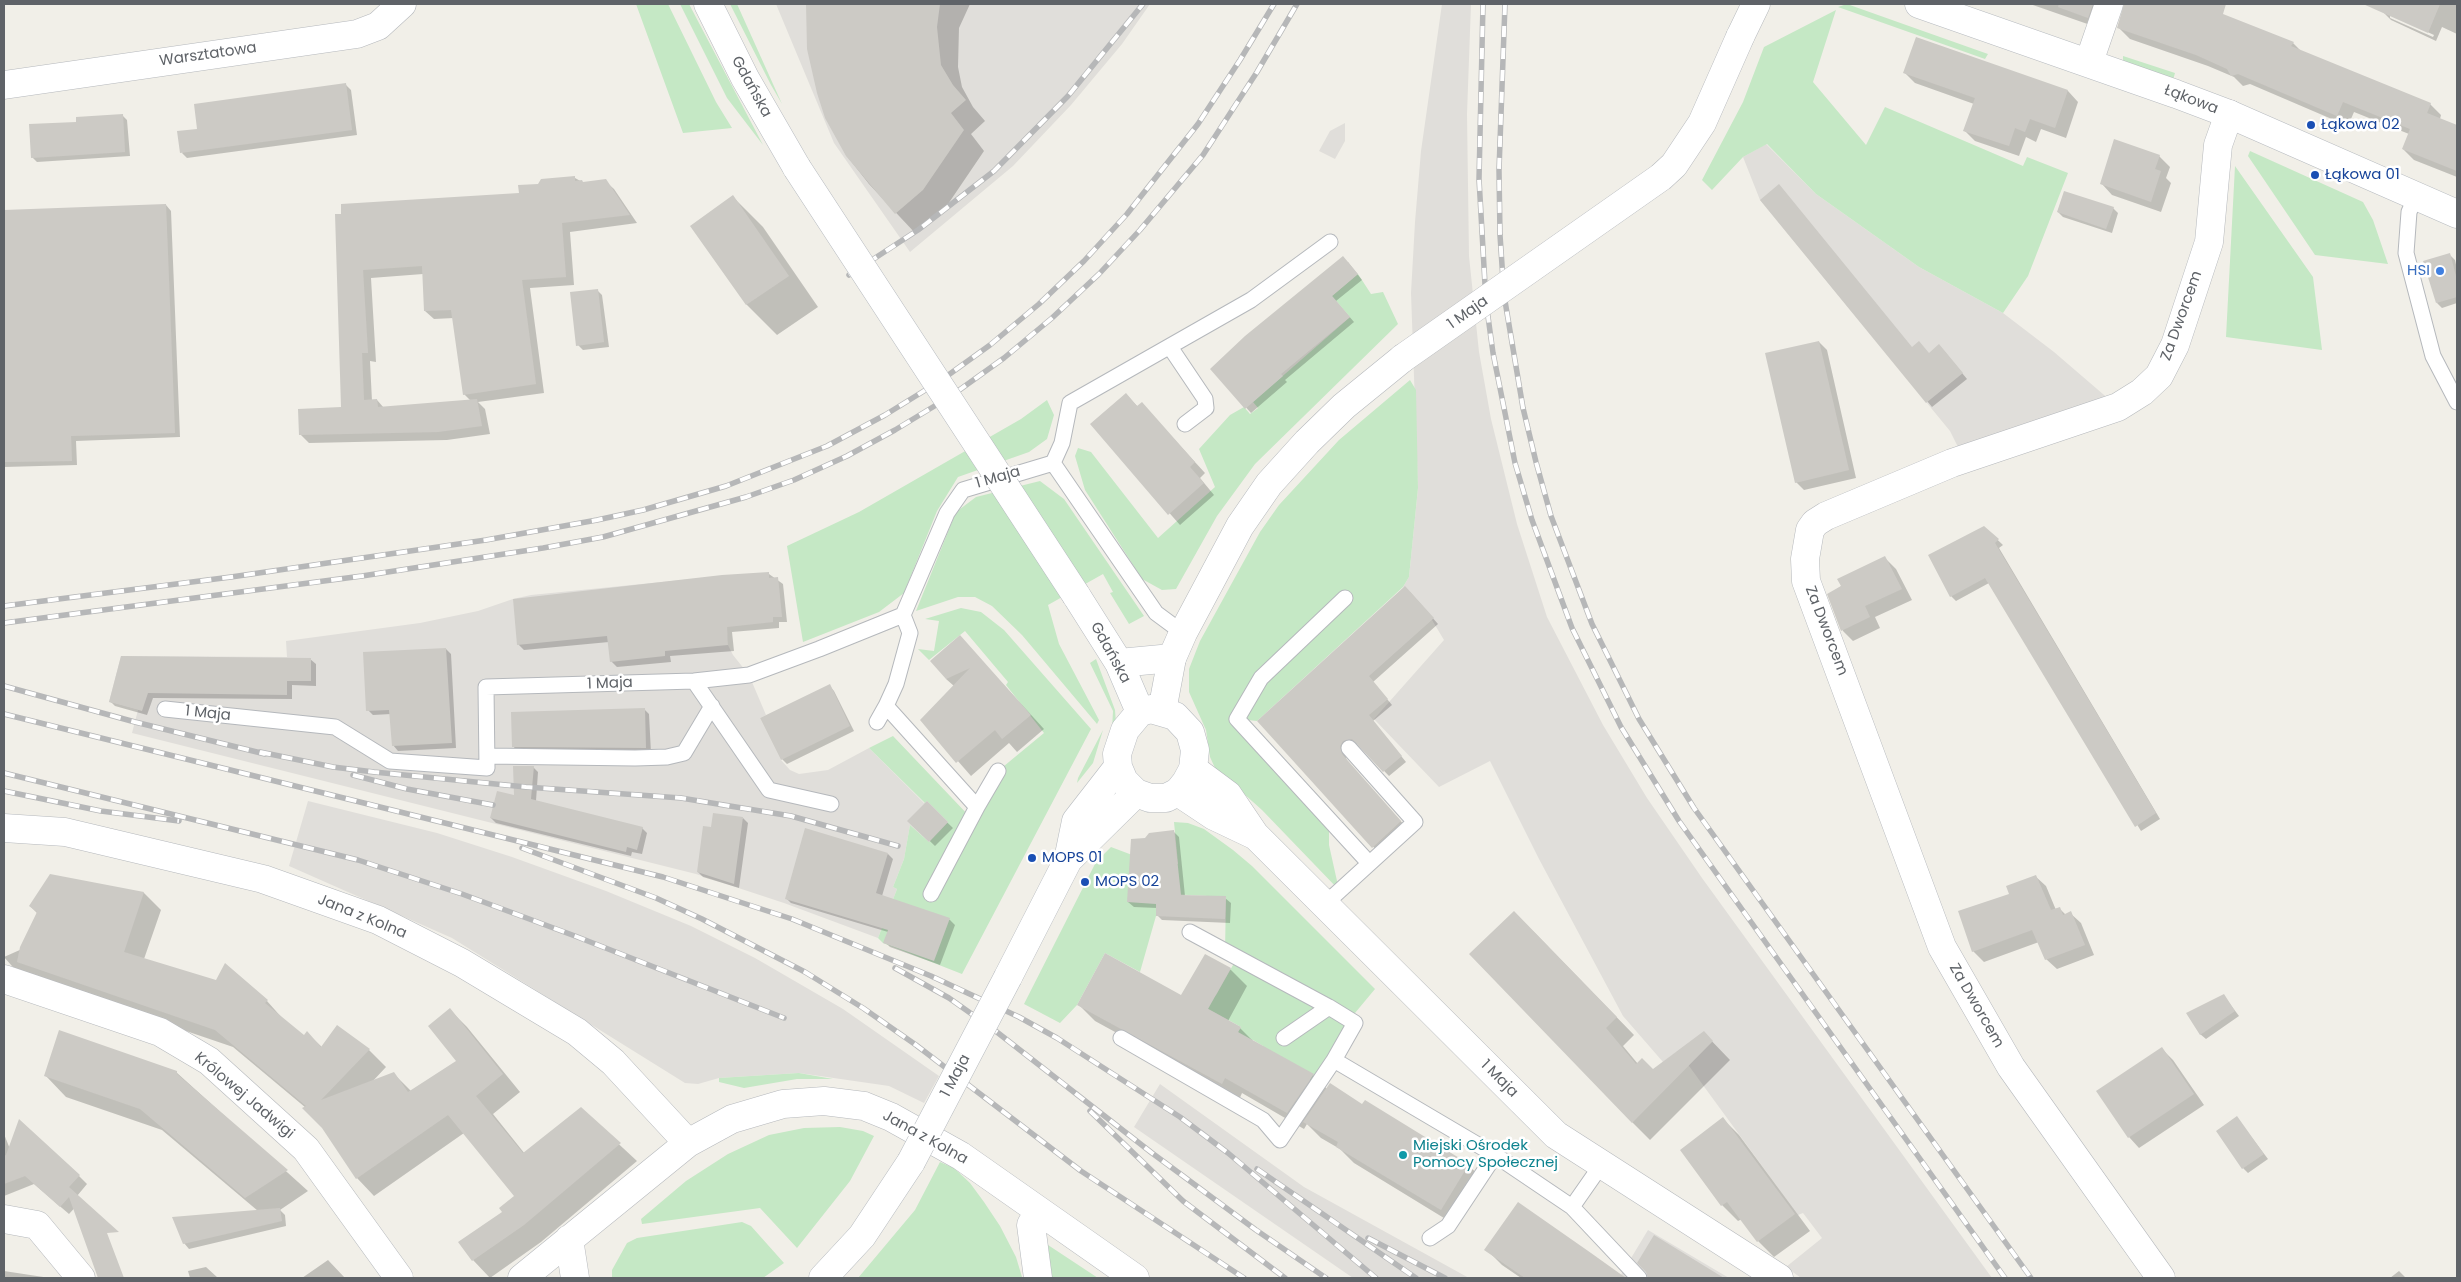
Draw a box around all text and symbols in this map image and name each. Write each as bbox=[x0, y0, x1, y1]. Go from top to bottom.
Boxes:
street label: Warsztatowa bbox=[158, 39, 258, 71]
street label: Gdańska bbox=[727, 53, 775, 121]
street label: Łąkowa bbox=[2161, 81, 2221, 119]
place label: Łąkowa 02 bbox=[2321, 116, 2400, 134]
marker: Łąkowa 02 bbox=[2305, 119, 2317, 131]
place label: Łąkowa 01 bbox=[2325, 166, 2400, 184]
marker: Łąkowa 01 bbox=[2309, 169, 2321, 181]
place label: HSI bbox=[2407, 262, 2430, 280]
marker: HSI bbox=[2434, 265, 2446, 277]
street label: Za Dworcem bbox=[2157, 269, 2207, 363]
street label: 1 Maja bbox=[1444, 293, 1492, 333]
street label: 1 Maja bbox=[974, 463, 1022, 493]
street label: Za Dworcem bbox=[1801, 584, 1851, 678]
street label: Gdańska bbox=[1086, 619, 1134, 687]
street label: 1 Maja bbox=[587, 674, 633, 694]
street label: 1 Maja bbox=[184, 703, 232, 725]
place label: MOPS 01 bbox=[1042, 849, 1102, 867]
marker: MOPS 01 bbox=[1026, 852, 1038, 864]
place label: MOPS 02 bbox=[1095, 873, 1159, 891]
marker: MOPS 02 bbox=[1079, 876, 1091, 888]
street label: Jana z Kolna bbox=[315, 891, 409, 943]
street label: Za Dworcem bbox=[1945, 961, 2007, 1051]
street label: Królowej Jadwigi bbox=[190, 1049, 298, 1143]
street label: 1 Maja bbox=[937, 1052, 975, 1100]
street label: 1 Maja bbox=[1476, 1056, 1522, 1102]
street label: Jana z Kolna bbox=[879, 1107, 971, 1169]
place label: Miejski Ośrodek Pomocy Społecznej bbox=[1413, 1137, 1558, 1172]
marker: Miejski Ośrodek Pomocy Społecznej bbox=[1397, 1149, 1409, 1161]

